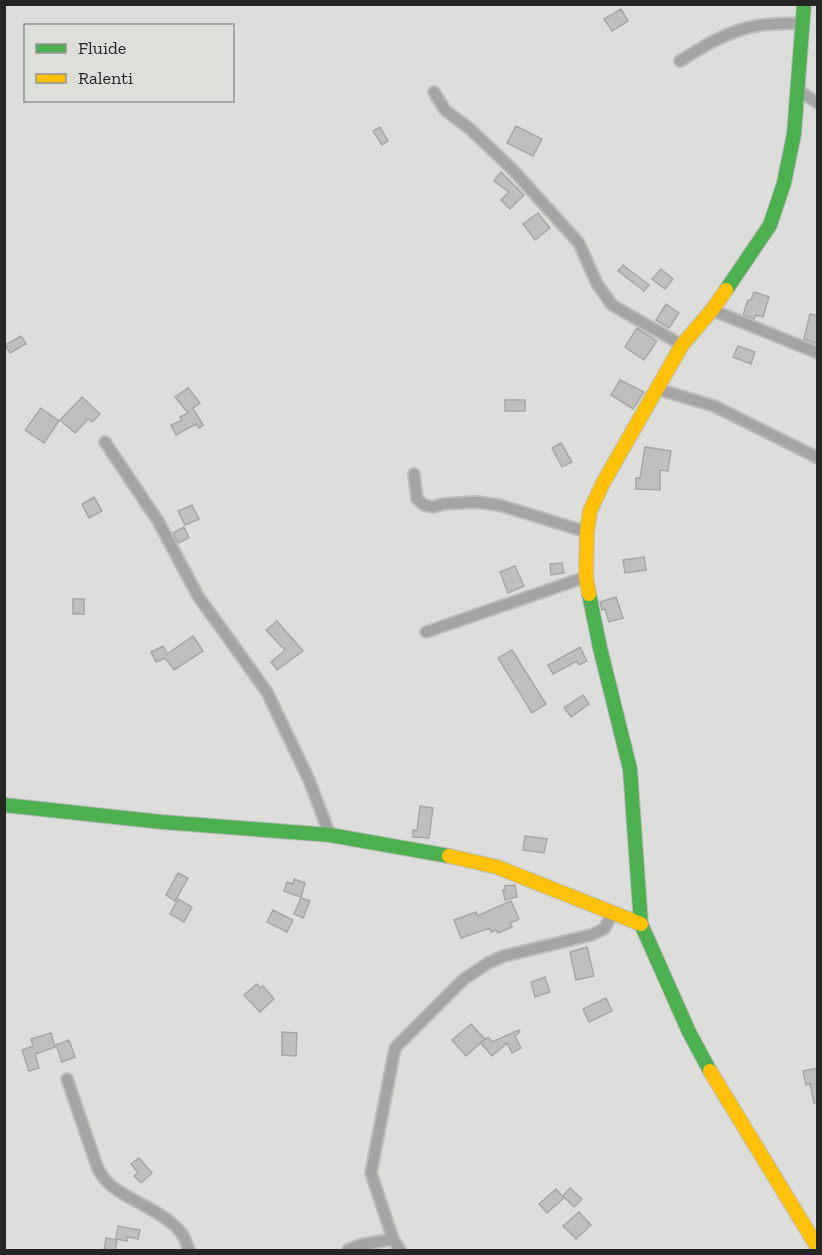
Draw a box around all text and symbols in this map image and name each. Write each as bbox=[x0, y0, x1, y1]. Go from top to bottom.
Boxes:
legend bbox=[24, 24, 234, 102]
text: Fluide bbox=[78, 37, 126, 59]
text: Ralenti bbox=[78, 67, 133, 89]

